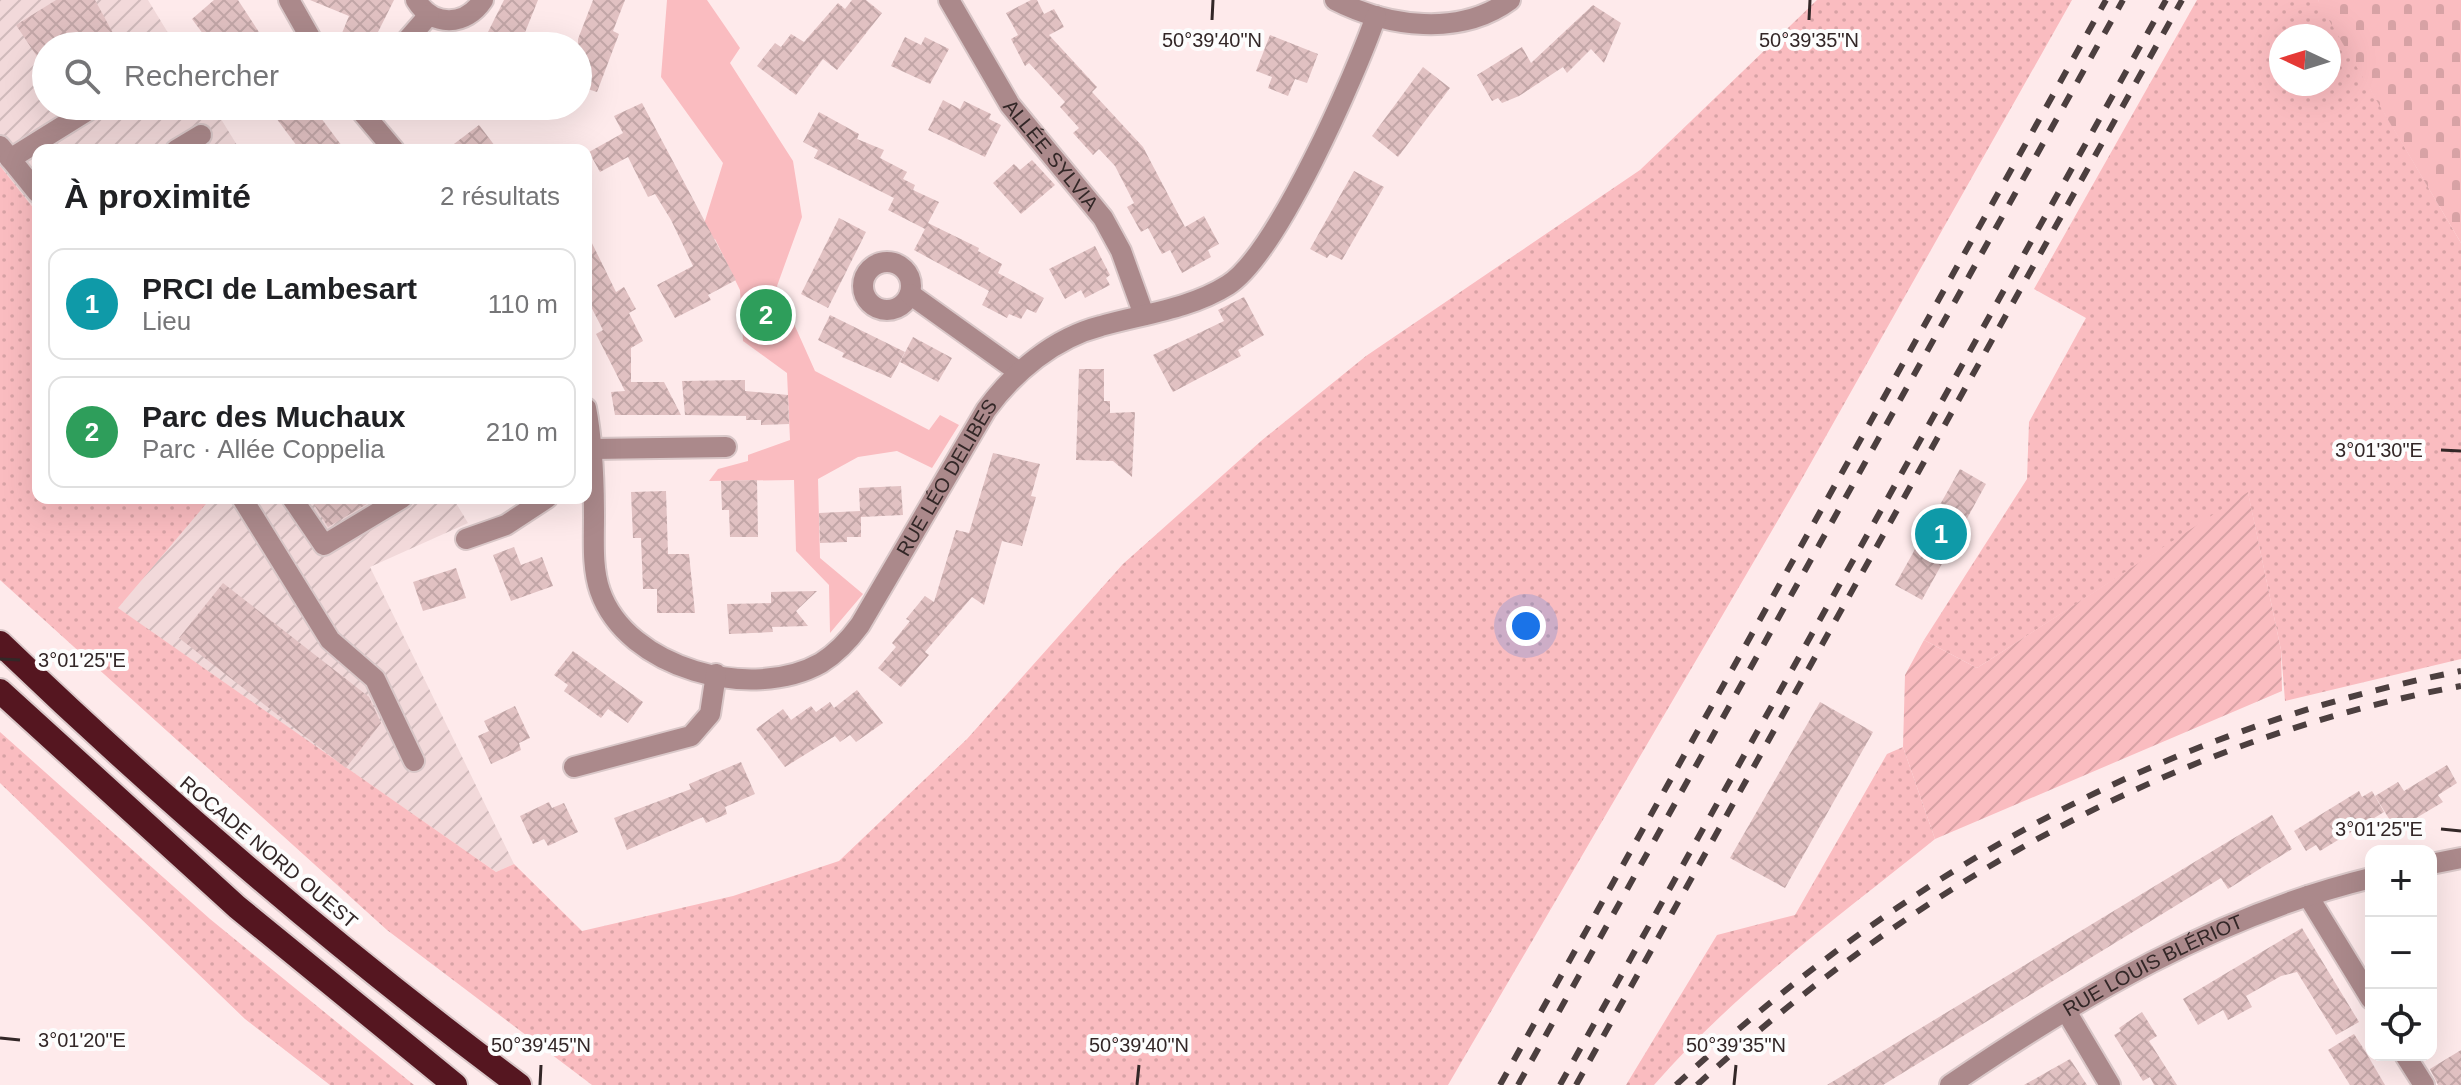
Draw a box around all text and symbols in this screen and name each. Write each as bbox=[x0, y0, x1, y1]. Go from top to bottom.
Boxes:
north arrow bbox=[2269, 24, 2341, 96]
text: 50°39'40"N bbox=[1162, 29, 1262, 51]
text: 50°39'35"N bbox=[1759, 29, 1859, 51]
search box bbox=[32, 32, 592, 120]
icon: search bbox=[60, 54, 104, 98]
text: Rechercher bbox=[124, 59, 279, 92]
street label: ALLÉE SYLVIA bbox=[999, 95, 1103, 215]
text: À proximité bbox=[64, 177, 251, 215]
text: 2 résultats bbox=[440, 181, 560, 211]
text: PRCI de Lambesart bbox=[142, 272, 417, 305]
pin: 2 bbox=[740, 285, 792, 345]
text: 1 bbox=[85, 289, 99, 319]
text: 110 m bbox=[488, 289, 558, 319]
text: Lieu bbox=[142, 306, 191, 336]
street label: RUE LÉO DELIBES bbox=[892, 395, 1001, 560]
text: Parc des Muchaux bbox=[142, 400, 405, 433]
text: 2 bbox=[85, 417, 99, 447]
text: 210 m bbox=[486, 417, 558, 447]
text: Parc · Allée Coppelia bbox=[142, 434, 385, 464]
text: 3°01'30"E bbox=[2335, 439, 2423, 461]
pin: 1 bbox=[1915, 504, 1967, 564]
your location bbox=[1506, 606, 1546, 646]
text: 3°01'25"E bbox=[38, 649, 126, 671]
street label: ROCADE NORD OUEST bbox=[176, 771, 362, 933]
text: 3°01'25"E bbox=[2335, 818, 2423, 840]
map controls bbox=[2365, 845, 2437, 1061]
button: + bbox=[2365, 845, 2437, 917]
street label: RUE LOUIS BLÉRIOT bbox=[2059, 910, 2246, 1020]
button: − bbox=[2365, 917, 2437, 989]
button: locate bbox=[2365, 989, 2437, 1061]
text: 3°01'20"E bbox=[38, 1029, 126, 1051]
text: 50°39'45"N bbox=[491, 1034, 591, 1056]
text: 50°39'40"N bbox=[1089, 1034, 1189, 1056]
text: 50°39'35"N bbox=[1686, 1034, 1786, 1056]

